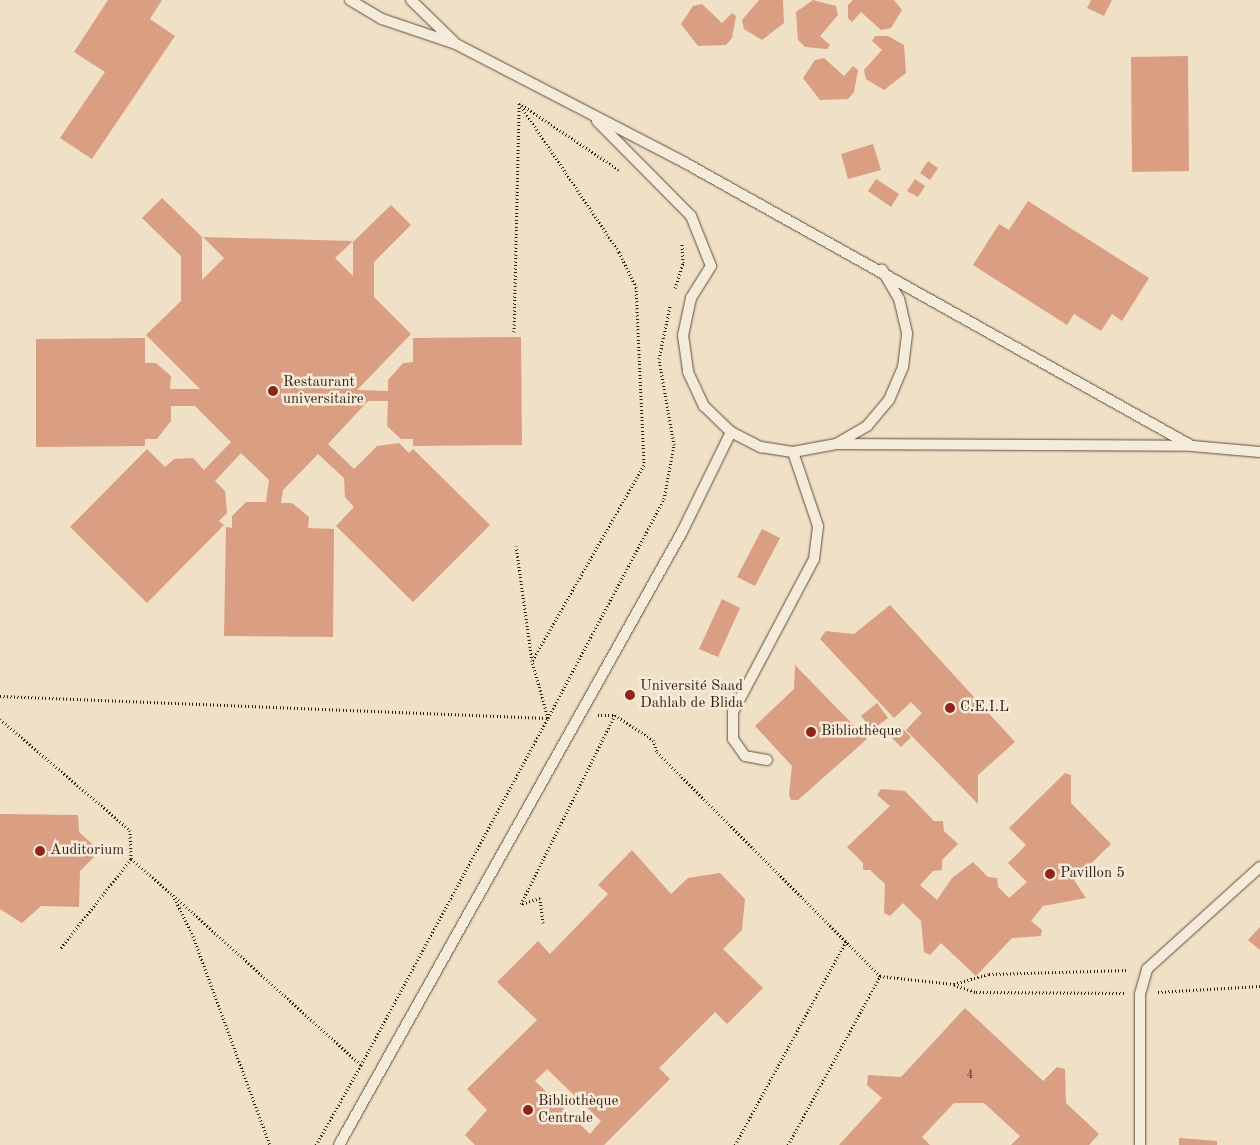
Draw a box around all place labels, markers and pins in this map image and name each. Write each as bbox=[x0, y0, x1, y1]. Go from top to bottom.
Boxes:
place label: Restaurant universitaire bbox=[283, 373, 364, 408]
marker: Restaurant universitaire bbox=[267, 385, 279, 397]
place label: Université Saad Dahlab de Blida bbox=[640, 677, 743, 712]
marker: Université Saad Dahlab de Blida bbox=[624, 689, 636, 701]
place label: C.E.I.L bbox=[960, 699, 1009, 717]
marker: C.E.I.L bbox=[944, 702, 956, 714]
place label: Bibliothèque bbox=[821, 723, 901, 741]
marker: Bibliothèque bbox=[805, 726, 817, 738]
place label: Auditorium bbox=[50, 842, 124, 860]
marker: Auditorium bbox=[34, 845, 46, 857]
place label: Pavillon 5 bbox=[1060, 865, 1125, 883]
marker: Pavillon 5 bbox=[1044, 868, 1056, 880]
place label: Bibliothèque Centrale bbox=[538, 1092, 618, 1127]
marker: Bibliothèque Centrale bbox=[522, 1104, 534, 1116]

